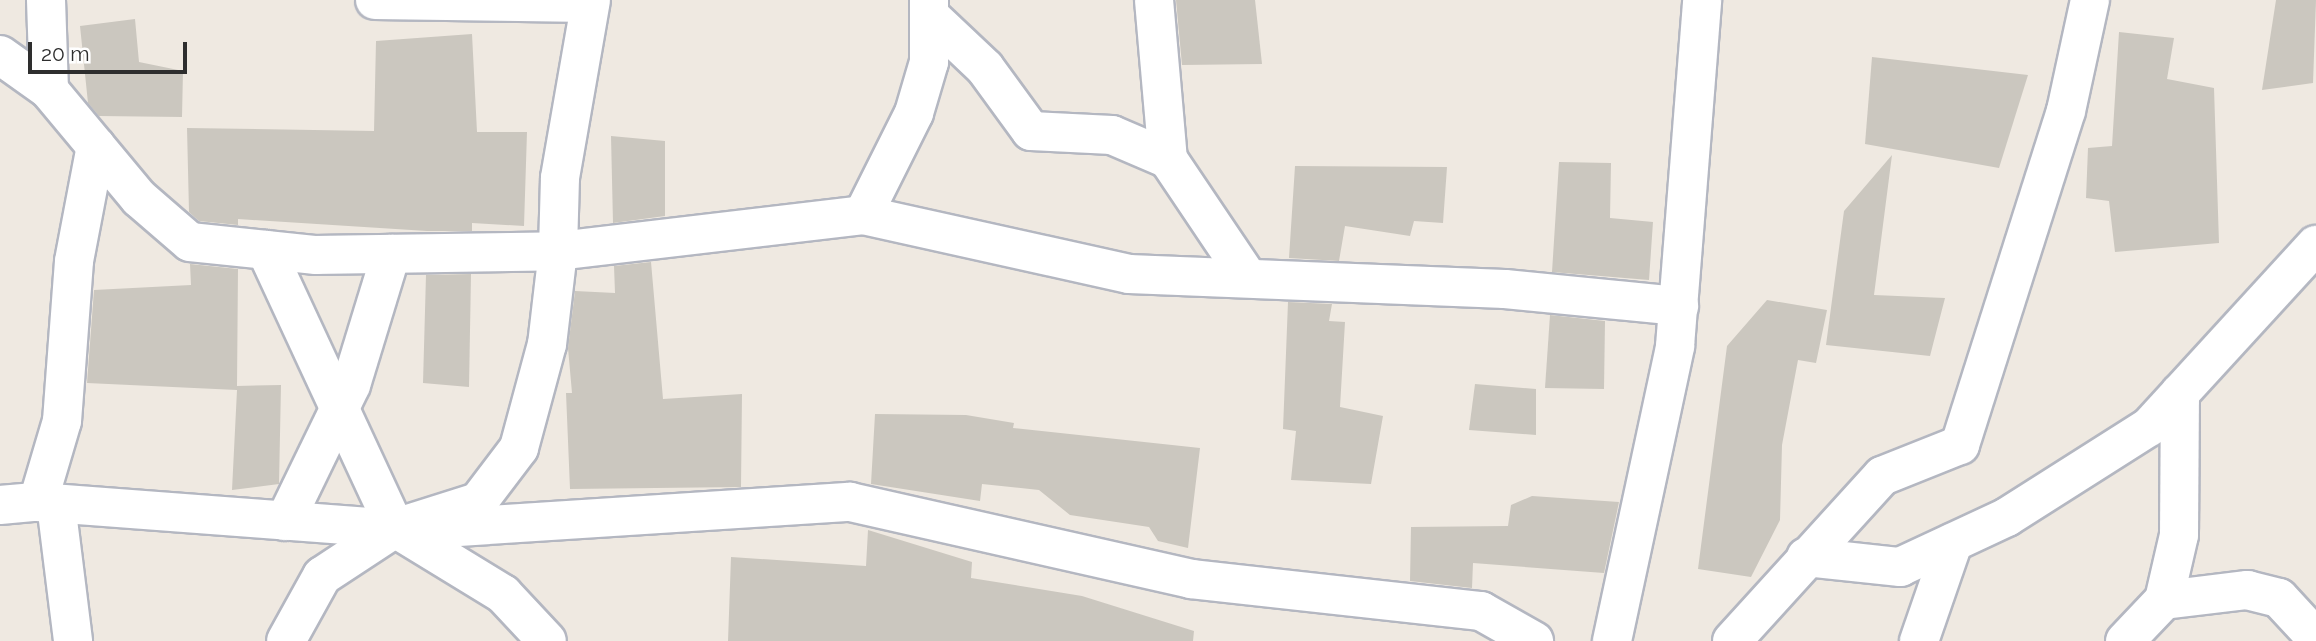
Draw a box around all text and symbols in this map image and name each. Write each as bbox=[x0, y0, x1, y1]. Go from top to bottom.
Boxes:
scale bar bbox=[32, 28, 191, 72]
text: 20 m bbox=[41, 41, 89, 66]

